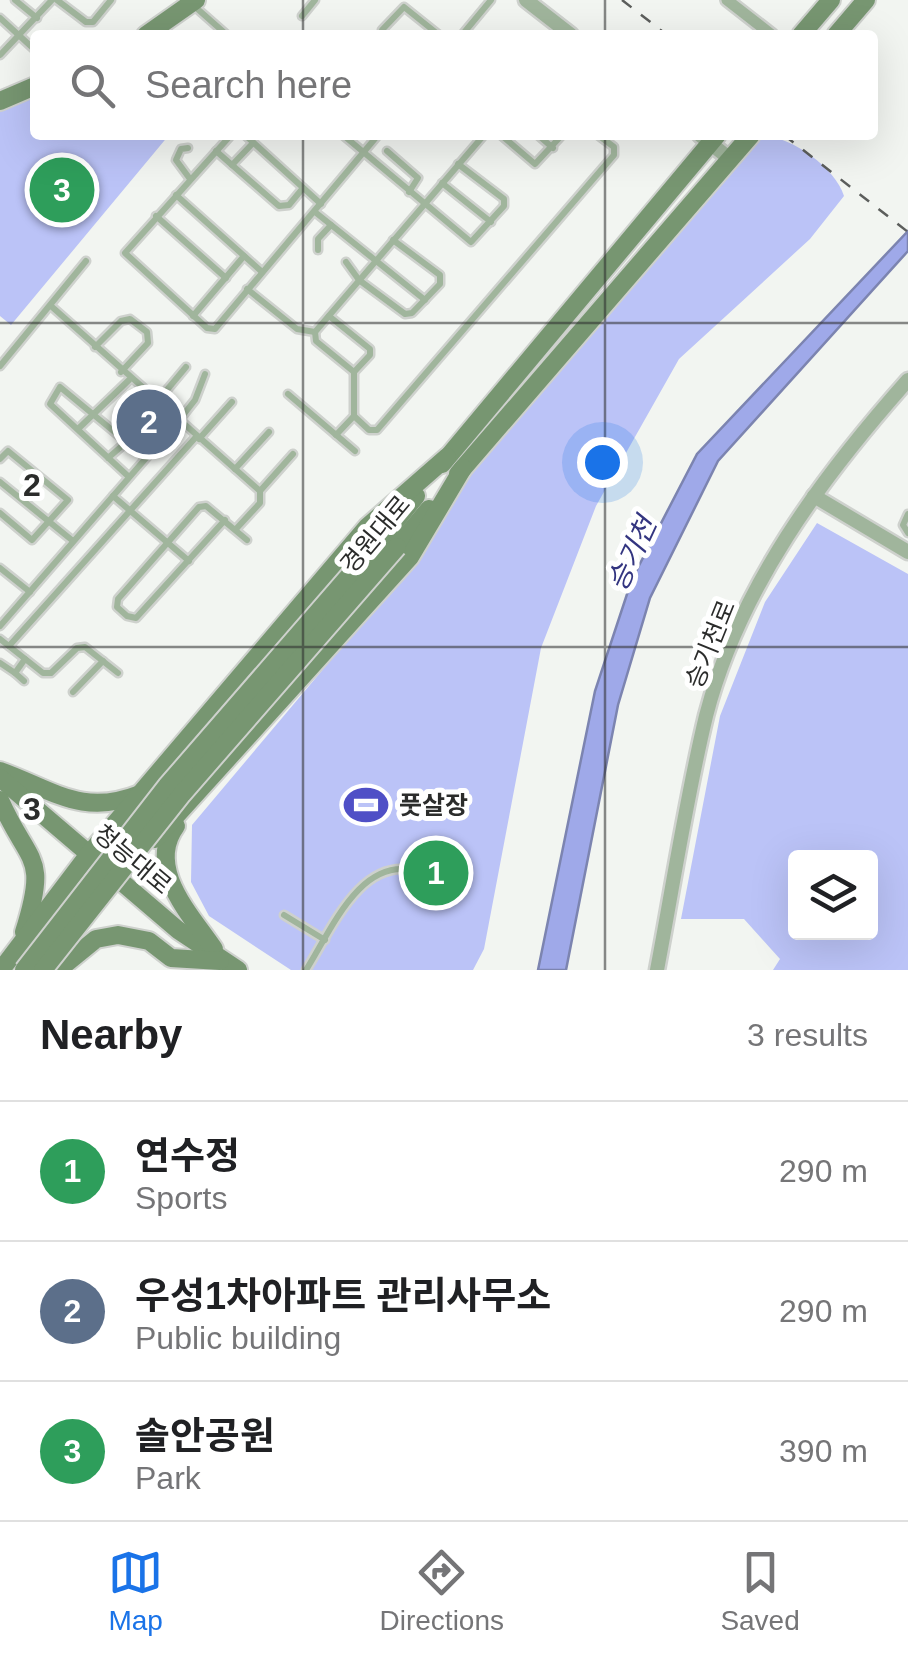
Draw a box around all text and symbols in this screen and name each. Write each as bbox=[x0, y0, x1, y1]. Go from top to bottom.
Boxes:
search box bbox=[30, 30, 878, 140]
icon: search bbox=[65, 58, 120, 113]
text: Search here bbox=[145, 64, 352, 106]
pin: 3 bbox=[30, 152, 94, 228]
pin: 2 bbox=[116, 384, 182, 460]
your location bbox=[577, 437, 628, 488]
text: 2 bbox=[23, 467, 41, 503]
street label: 경원대로 bbox=[335, 490, 415, 578]
water label: 승기천 bbox=[602, 509, 664, 596]
street label: 승기천로 bbox=[680, 596, 740, 692]
sports icon: 풋살장 bbox=[342, 781, 390, 829]
text: 3 bbox=[23, 791, 41, 827]
place label: 풋살장 bbox=[399, 791, 468, 819]
street label: 청능대로 bbox=[89, 819, 177, 899]
pin: 1 bbox=[404, 836, 468, 910]
map controls bbox=[788, 850, 878, 940]
button: layers bbox=[788, 850, 878, 940]
text: Nearby bbox=[40, 1011, 182, 1058]
text: 3 results bbox=[747, 1017, 868, 1053]
text: 연수정 bbox=[135, 1135, 240, 1177]
text: 1 bbox=[64, 1153, 81, 1189]
text: 290 m bbox=[779, 1153, 868, 1189]
text: Sports bbox=[135, 1180, 227, 1216]
text: 우성1차아파트 관리사무소 bbox=[135, 1275, 551, 1317]
text: 2 bbox=[64, 1293, 81, 1329]
text: 290 m bbox=[779, 1293, 868, 1329]
text: Public building bbox=[135, 1320, 341, 1356]
text: 솔안공원 bbox=[135, 1415, 275, 1457]
text: 3 bbox=[64, 1433, 81, 1469]
text: 390 m bbox=[779, 1433, 868, 1469]
text: Park bbox=[135, 1460, 201, 1496]
tab: Map bbox=[108, 1545, 163, 1637]
tab: Directions bbox=[380, 1545, 504, 1637]
tab: Saved bbox=[720, 1545, 800, 1637]

